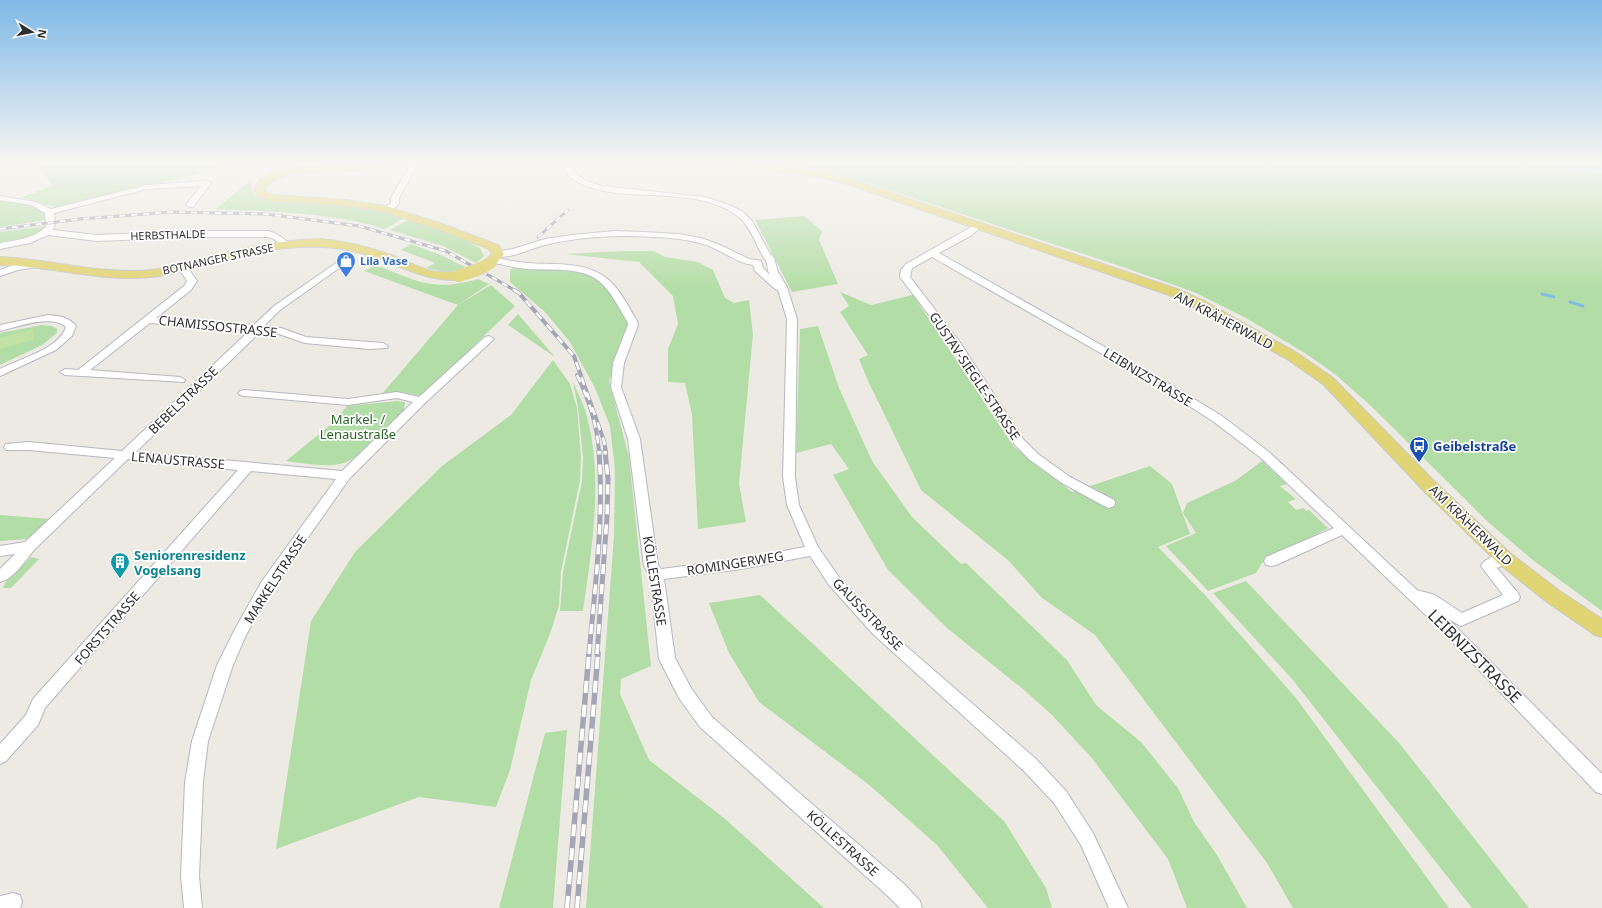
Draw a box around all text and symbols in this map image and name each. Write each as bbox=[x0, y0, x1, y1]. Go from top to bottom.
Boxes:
north arrow bbox=[12, 12, 52, 52]
text: N bbox=[34, 28, 51, 40]
street label: HERBSTHALDE bbox=[130, 226, 206, 243]
street label: BOTNANGER STRASSE bbox=[161, 239, 275, 278]
shop icon: Lila Vase bbox=[335, 250, 357, 278]
place label: Lila Vase bbox=[360, 253, 408, 268]
street label: AM KRÄHERWALD bbox=[1172, 286, 1276, 354]
street label: GUSTAV-SIEGLE-STRASSE bbox=[925, 308, 1025, 444]
street label: CHAMISSOSTRASSE bbox=[158, 311, 278, 341]
street label: LEIBNIZSTRASSE bbox=[1100, 343, 1196, 411]
street label: BEBELSTRASSE bbox=[144, 362, 222, 438]
park label: Markel- / Lenaustraße bbox=[320, 410, 396, 443]
bus stop icon: Geibelstraße bbox=[1408, 435, 1430, 463]
place label: Geibelstraße bbox=[1433, 437, 1517, 455]
street label: LENAUSTRASSE bbox=[130, 447, 226, 473]
street label: AM KRÄHERWALD bbox=[1426, 481, 1516, 569]
street label: MARKELSTRASSE bbox=[240, 531, 310, 627]
street label: KÖLLESTRASSE bbox=[639, 535, 671, 627]
place label: Seniorenresidenz Vogelsang bbox=[134, 546, 246, 579]
street label: ROMINGERWEG bbox=[685, 546, 785, 580]
building icon: Seniorenresidenz Vogelsang bbox=[109, 551, 131, 579]
street label: GAUSSSTRASSE bbox=[829, 574, 907, 654]
street label: FORSTSTRASSE bbox=[70, 588, 144, 668]
street label: LEIBNIZSTRASSE bbox=[1423, 604, 1527, 708]
street label: KÖLLESTRASSE bbox=[803, 806, 883, 880]

